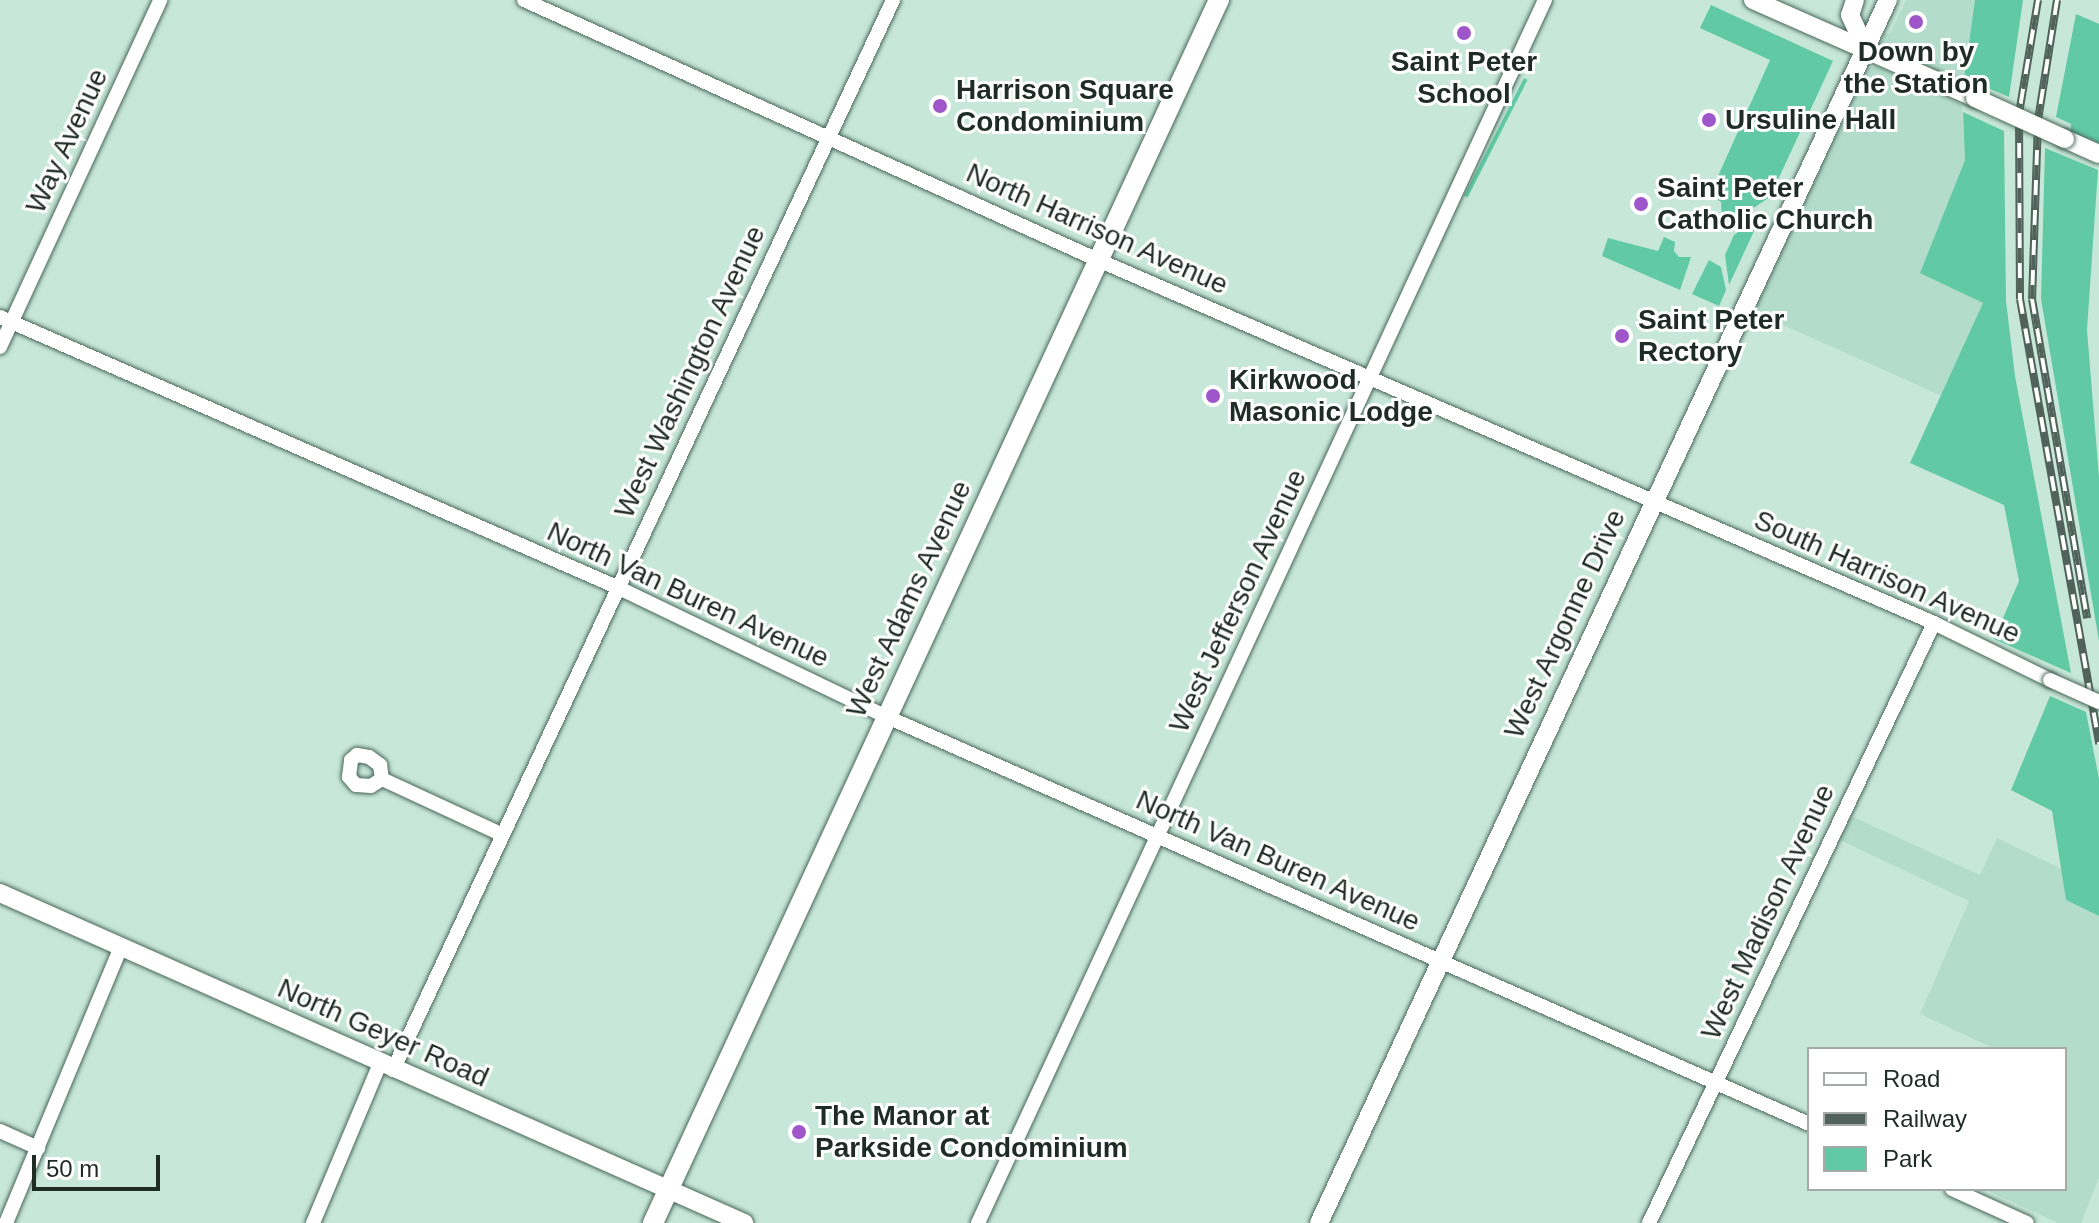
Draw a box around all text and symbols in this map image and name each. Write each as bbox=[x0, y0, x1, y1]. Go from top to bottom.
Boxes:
marker: Down by the Station bbox=[1907, 13, 1925, 31]
marker: Saint Peter School bbox=[1455, 24, 1473, 42]
place label: Down by the Station bbox=[1844, 35, 1988, 101]
place label: Saint Peter School bbox=[1391, 45, 1537, 111]
street label: Way Avenue bbox=[19, 63, 115, 219]
place label: Harrison Square Condominium bbox=[956, 73, 1174, 139]
marker: Harrison Square Condominium bbox=[931, 97, 949, 115]
place label: Ursuline Hall bbox=[1725, 103, 1896, 137]
marker: Ursuline Hall bbox=[1700, 111, 1718, 129]
street label: North Harrison Avenue bbox=[960, 156, 1234, 302]
place label: Saint Peter Catholic Church bbox=[1657, 171, 1873, 237]
marker: Saint Peter Catholic Church bbox=[1632, 195, 1650, 213]
street label: West Washington Avenue bbox=[607, 220, 773, 524]
place label: Saint Peter Rectory bbox=[1638, 303, 1784, 369]
marker: Saint Peter Rectory bbox=[1613, 327, 1631, 345]
place label: Kirkwood Masonic Lodge bbox=[1229, 363, 1433, 429]
marker: Kirkwood Masonic Lodge bbox=[1204, 387, 1222, 405]
street label: West Jefferson Avenue bbox=[1162, 463, 1314, 739]
street label: West Adams Avenue bbox=[839, 474, 979, 724]
street label: South Harrison Avenue bbox=[1748, 503, 2026, 651]
street label: West Argonne Drive bbox=[1497, 504, 1633, 744]
street label: North Van Buren Avenue bbox=[541, 515, 835, 675]
street label: West Madison Avenue bbox=[1694, 778, 1842, 1046]
street label: North Van Buren Avenue bbox=[1130, 783, 1426, 939]
street label: North Geyer Road bbox=[272, 971, 494, 1095]
legend bbox=[1807, 1047, 2067, 1191]
text: Road bbox=[1883, 1065, 1940, 1092]
place label: The Manor at Parkside Condominium bbox=[815, 1099, 1128, 1165]
text: Railway bbox=[1883, 1105, 1967, 1132]
marker: The Manor at Parkside Condominium bbox=[790, 1123, 808, 1141]
scale bar bbox=[36, 1139, 164, 1189]
text: Park bbox=[1883, 1145, 1932, 1172]
text: 50 m bbox=[46, 1155, 99, 1182]

